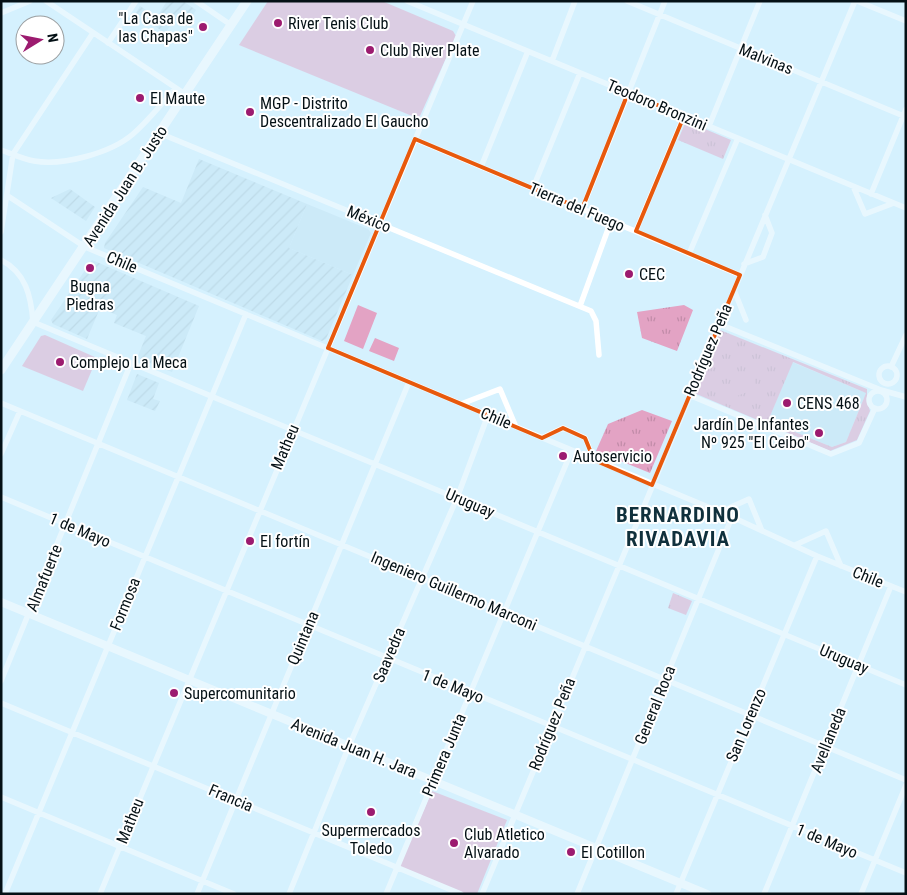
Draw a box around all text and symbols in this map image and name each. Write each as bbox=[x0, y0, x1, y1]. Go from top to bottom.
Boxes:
place label: "La Casa de las Chapas" bbox=[118, 9, 193, 46]
place label: River Tenis Club bbox=[288, 14, 389, 33]
north arrow bbox=[15, 15, 65, 65]
marker: River Tenis Club bbox=[272, 17, 284, 29]
marker: "La Casa de las Chapas" bbox=[197, 21, 209, 33]
text: N bbox=[44, 32, 61, 43]
street label: Malvinas bbox=[736, 40, 796, 78]
place label: Club River Plate bbox=[380, 41, 479, 60]
marker: Club River Plate bbox=[364, 44, 376, 56]
street label: Teodoro Bronzini bbox=[604, 75, 710, 135]
place label: El Maute bbox=[150, 89, 205, 108]
marker: El Maute bbox=[134, 92, 146, 104]
place label: MGP - Distrito Descentralizado El Gaucho bbox=[260, 94, 429, 131]
marker: MGP - Distrito Descentralizado El Gaucho bbox=[244, 106, 256, 118]
street label: Avenida Juan B. Justo bbox=[79, 122, 171, 250]
street label: Tierra del Fuego bbox=[526, 178, 628, 236]
street label: México bbox=[344, 202, 394, 236]
street label: Chile bbox=[104, 247, 140, 277]
marker: Bugna Piedras bbox=[84, 262, 96, 274]
place label: CEC bbox=[639, 265, 665, 284]
marker: CEC bbox=[623, 268, 635, 280]
place label: Bugna Piedras bbox=[66, 277, 114, 314]
street label: Rodríguez Peña bbox=[680, 301, 736, 399]
place label: Complejo La Meca bbox=[70, 353, 187, 372]
marker: Complejo La Meca bbox=[54, 356, 66, 368]
place label: CENS 468 bbox=[797, 394, 860, 413]
marker: CENS 468 bbox=[781, 397, 793, 409]
street label: Chile bbox=[478, 403, 514, 433]
place label: Jardín De Infantes Nº 925 "El Ceibo" bbox=[694, 415, 809, 452]
street label: Matheu bbox=[267, 421, 303, 473]
marker: Jardín De Infantes Nº 925 "El Ceibo" bbox=[813, 427, 825, 439]
place label: Autoservicio bbox=[573, 447, 652, 466]
marker: Autoservicio bbox=[557, 450, 569, 462]
street label: Uruguay bbox=[443, 484, 498, 522]
district label: BERNARDINO RIVADAVIA bbox=[616, 503, 740, 551]
street label: 1 de Mayo bbox=[46, 509, 114, 551]
place label: El fortín bbox=[260, 532, 310, 551]
marker: El fortín bbox=[244, 535, 256, 547]
street label: Almafuerte bbox=[22, 542, 66, 614]
street label: Ingeniero Guillermo Marconi bbox=[368, 547, 540, 635]
street label: Chile bbox=[850, 562, 886, 592]
street label: Formosa bbox=[106, 575, 144, 633]
street label: Quintana bbox=[283, 608, 323, 668]
street label: Saavedra bbox=[369, 625, 409, 685]
street label: Uruguay bbox=[817, 640, 872, 678]
street label: General Roca bbox=[631, 663, 679, 747]
street label: 1 de Mayo bbox=[419, 665, 487, 707]
street label: Rodríguez Peña bbox=[525, 675, 579, 773]
place label: Supercomunitario bbox=[184, 684, 296, 703]
street label: San Lorenzo bbox=[722, 685, 770, 765]
marker: Supercomunitario bbox=[168, 687, 180, 699]
street label: Avellaneda bbox=[806, 704, 850, 776]
street label: Primera Junta bbox=[418, 711, 470, 799]
street label: Avenida Juan H. Jara bbox=[288, 714, 420, 782]
street label: Francia bbox=[206, 780, 256, 816]
street label: Matheu bbox=[112, 795, 148, 847]
marker: Supermercados Toledo bbox=[365, 806, 377, 818]
street label: 1 de Mayo bbox=[793, 820, 861, 862]
place label: Supermercados Toledo bbox=[322, 821, 420, 858]
place label: Club Atletico Alvarado bbox=[464, 825, 545, 862]
marker: Club Atletico Alvarado bbox=[448, 837, 460, 849]
place label: El Cotillon bbox=[581, 843, 645, 862]
marker: El Cotillon bbox=[565, 846, 577, 858]

